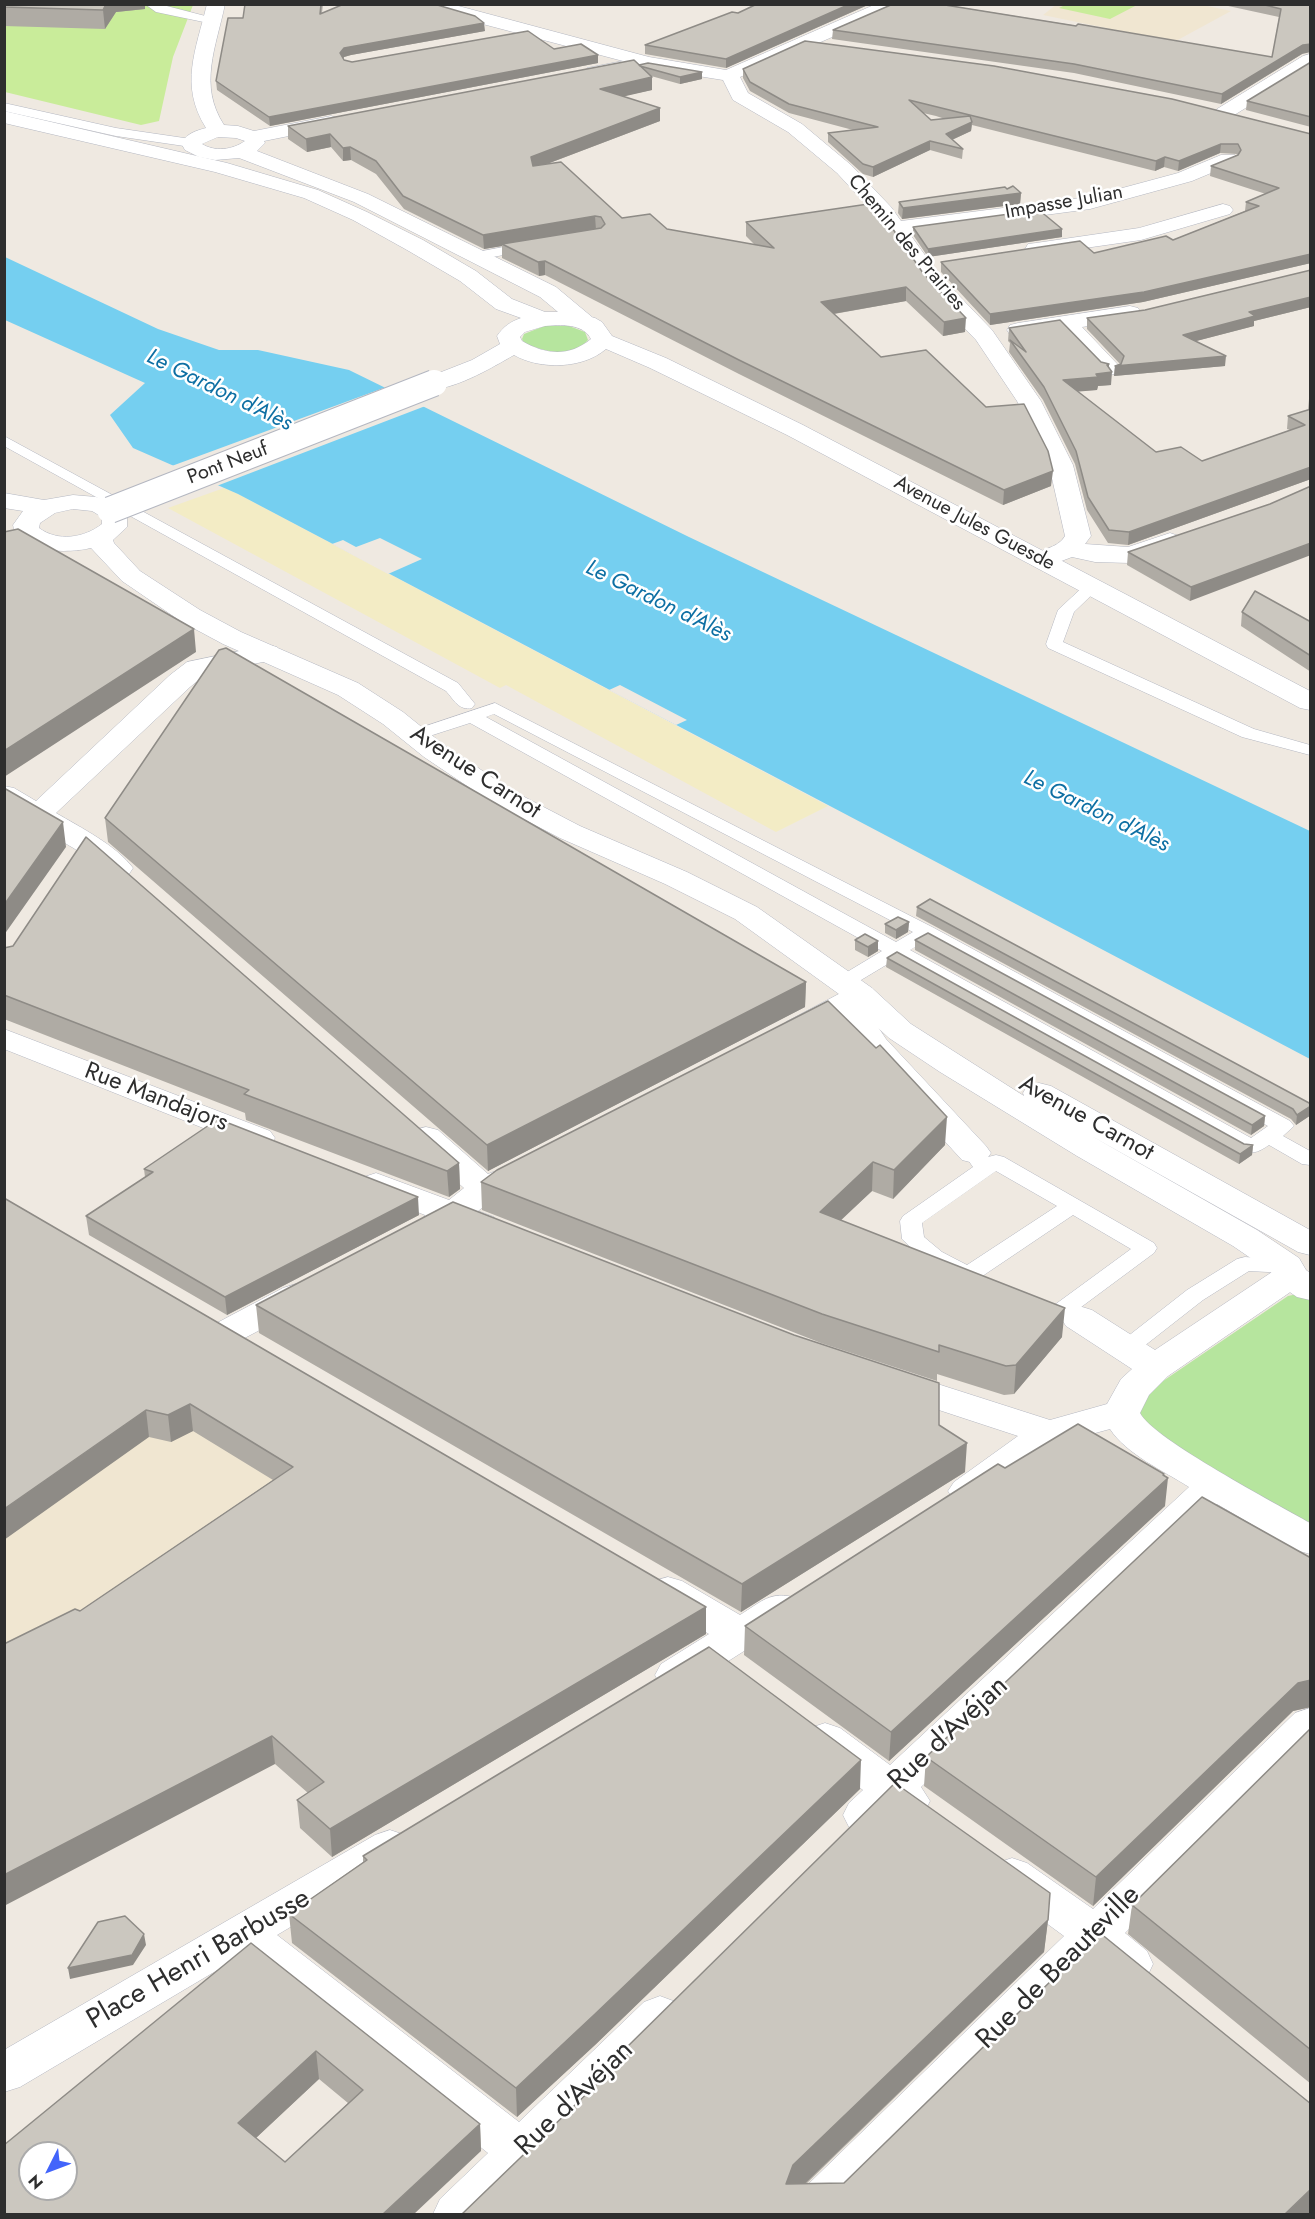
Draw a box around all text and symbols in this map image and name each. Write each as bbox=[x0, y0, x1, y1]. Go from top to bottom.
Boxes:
street label: Chemin des Prairies bbox=[842, 170, 970, 316]
street label: Impasse Julian bbox=[1003, 181, 1125, 225]
water label: Le Gardon d'Alès bbox=[142, 344, 296, 438]
street label: Pont Neuf bbox=[184, 438, 272, 490]
street label: Avenue Jules Guesde bbox=[890, 471, 1058, 577]
water label: Le Gardon d'Alès bbox=[581, 555, 735, 649]
street label: Avenue Carnot bbox=[404, 720, 546, 826]
water label: Le Gardon d'Alès bbox=[1019, 765, 1173, 859]
street label: Rue Mandajors bbox=[80, 1057, 232, 1139]
street label: Avenue Carnot bbox=[1014, 1070, 1158, 1168]
street label: Rue d'Avéjan bbox=[882, 1670, 1016, 1798]
street label: Rue de Beauteville bbox=[970, 1879, 1148, 2057]
street label: Place Henri Barbusse bbox=[81, 1882, 317, 2038]
street label: Rue d'Avéjan bbox=[509, 2034, 641, 2164]
north arrow bbox=[18, 2141, 78, 2201]
text: N bbox=[23, 2170, 49, 2194]

